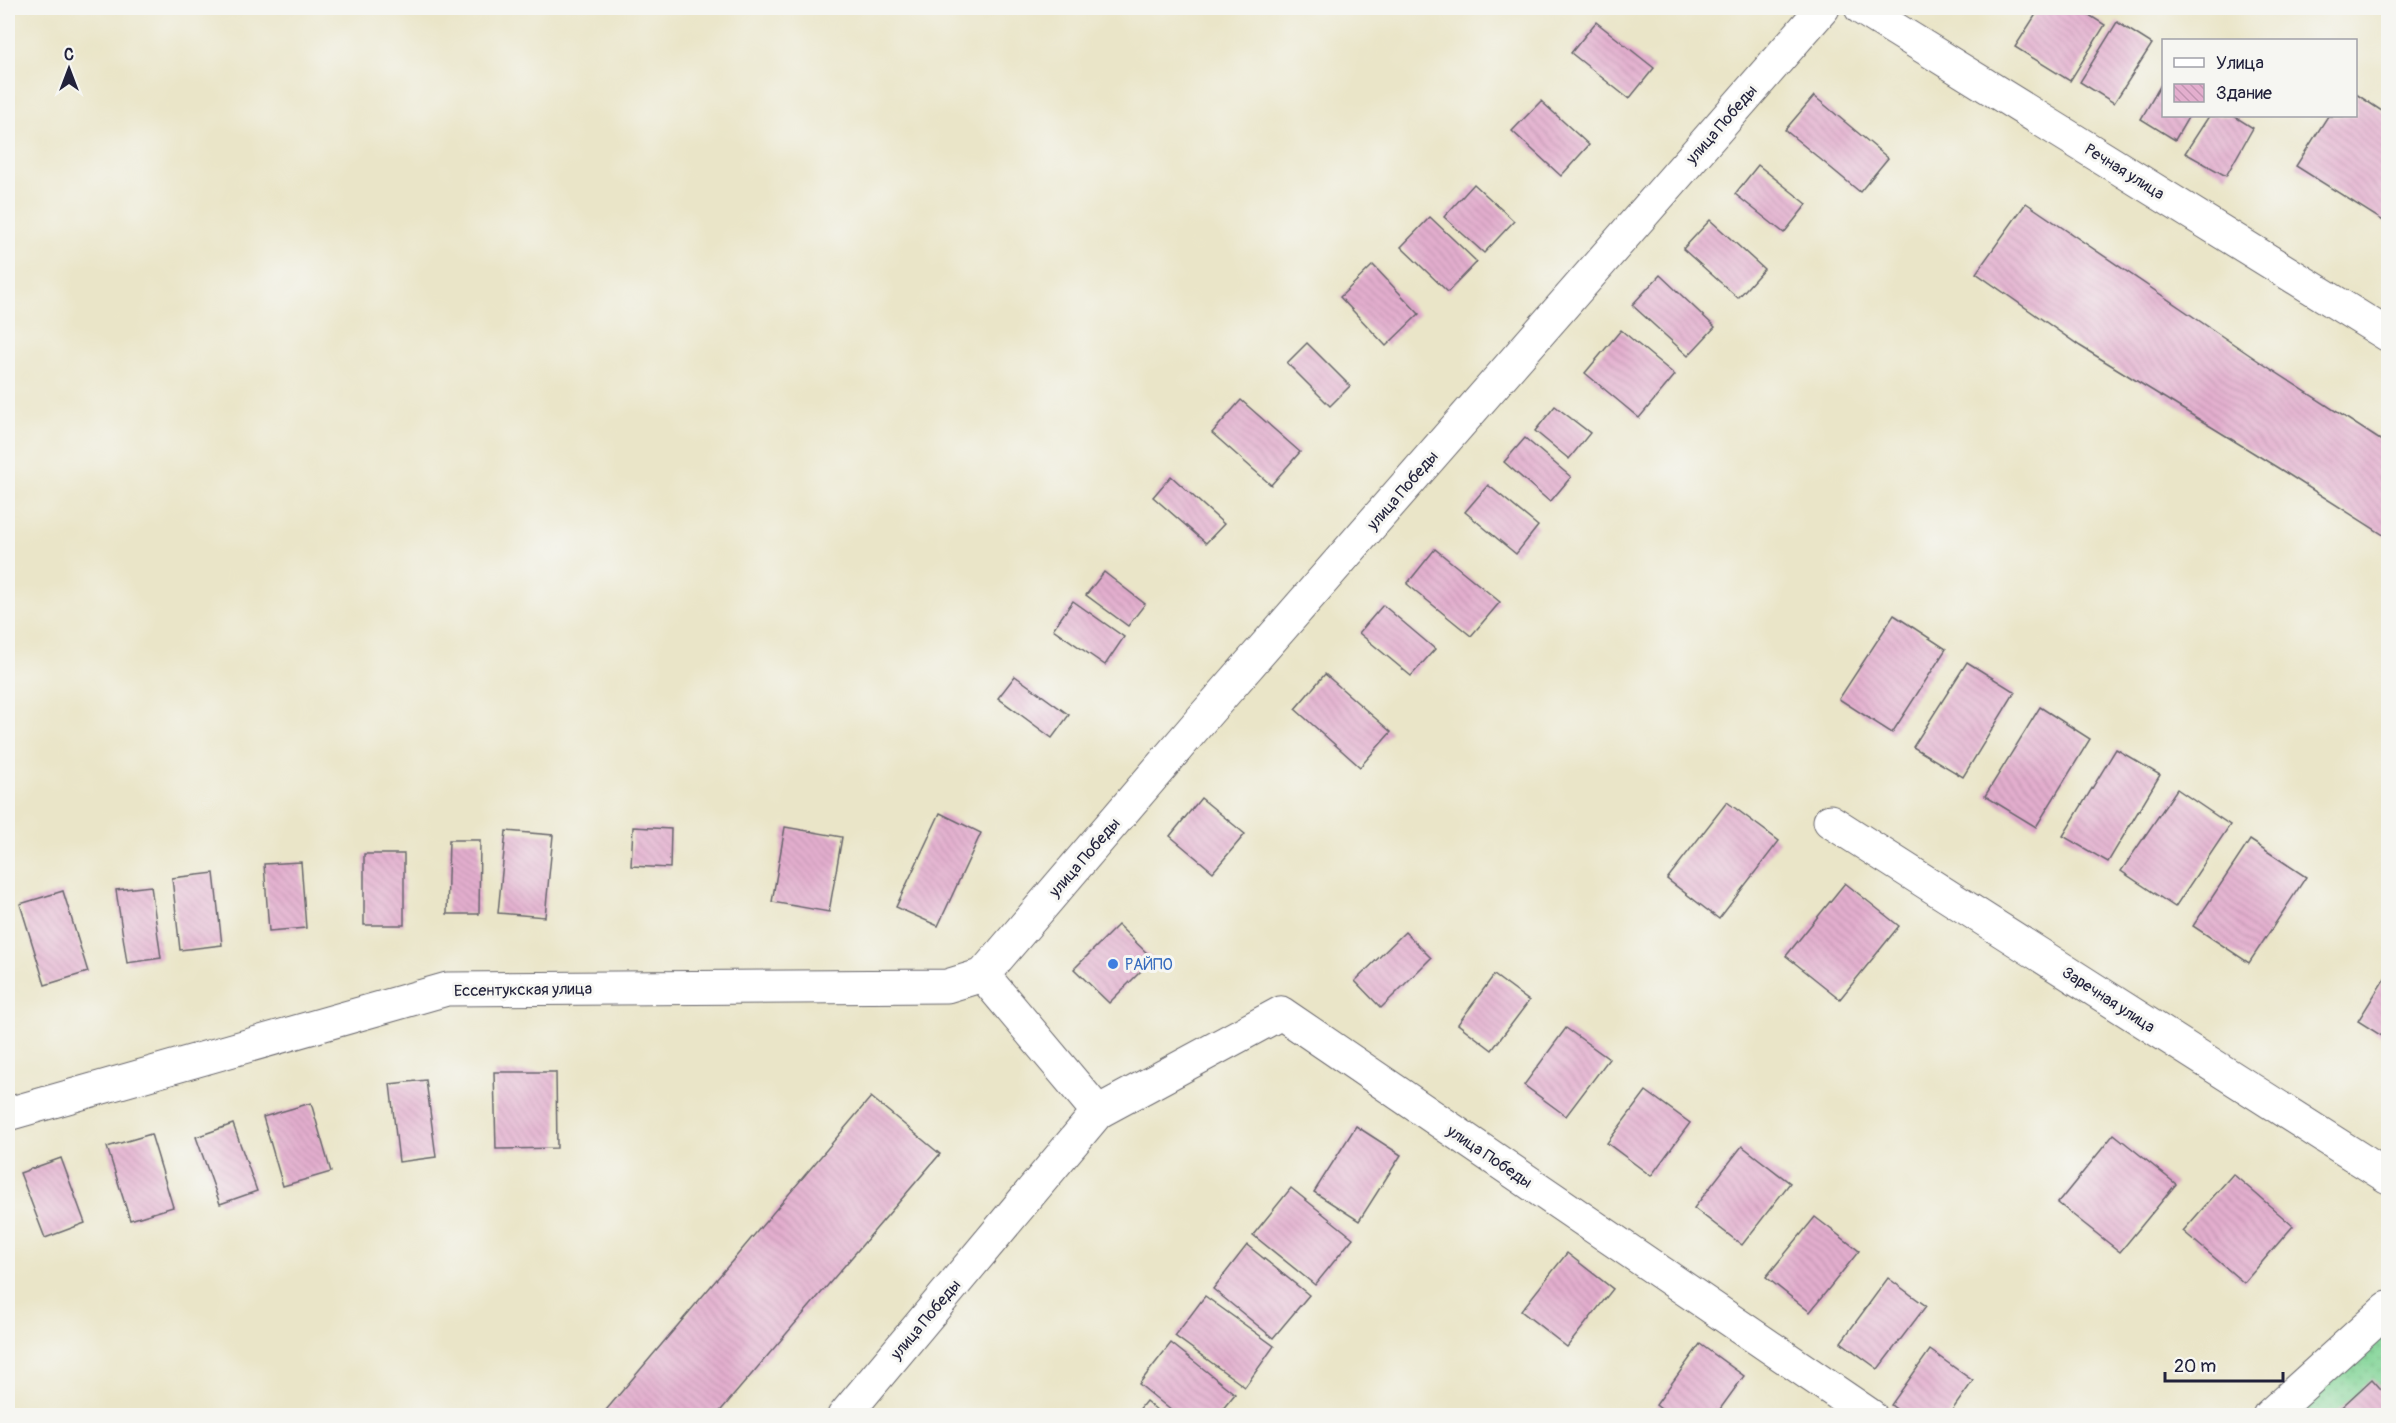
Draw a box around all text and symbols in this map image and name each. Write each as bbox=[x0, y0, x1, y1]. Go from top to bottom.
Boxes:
north arrow bbox=[39, 39, 99, 99]
legend bbox=[2162, 39, 2357, 117]
text: С bbox=[64, 45, 74, 65]
text: Улица bbox=[2216, 52, 2264, 75]
street label: улица Победы bbox=[1681, 81, 1762, 169]
text: Здание bbox=[2216, 82, 2272, 105]
street label: Речная улица bbox=[2081, 139, 2168, 204]
street label: улица Победы bbox=[1362, 447, 1443, 535]
street label: улица Победы bbox=[1044, 814, 1125, 902]
place label: РАЙПО bbox=[1125, 955, 1173, 975]
marker: РАЙПО bbox=[1106, 957, 1120, 971]
street label: Заречная улица bbox=[2058, 962, 2159, 1037]
street label: Ессентукская улица bbox=[454, 979, 592, 1001]
street label: улица Победы bbox=[1442, 1120, 1536, 1193]
street label: улица Победы bbox=[886, 1275, 965, 1365]
scale bar bbox=[2165, 1345, 2284, 1383]
text: 20 m bbox=[2174, 1355, 2216, 1378]

